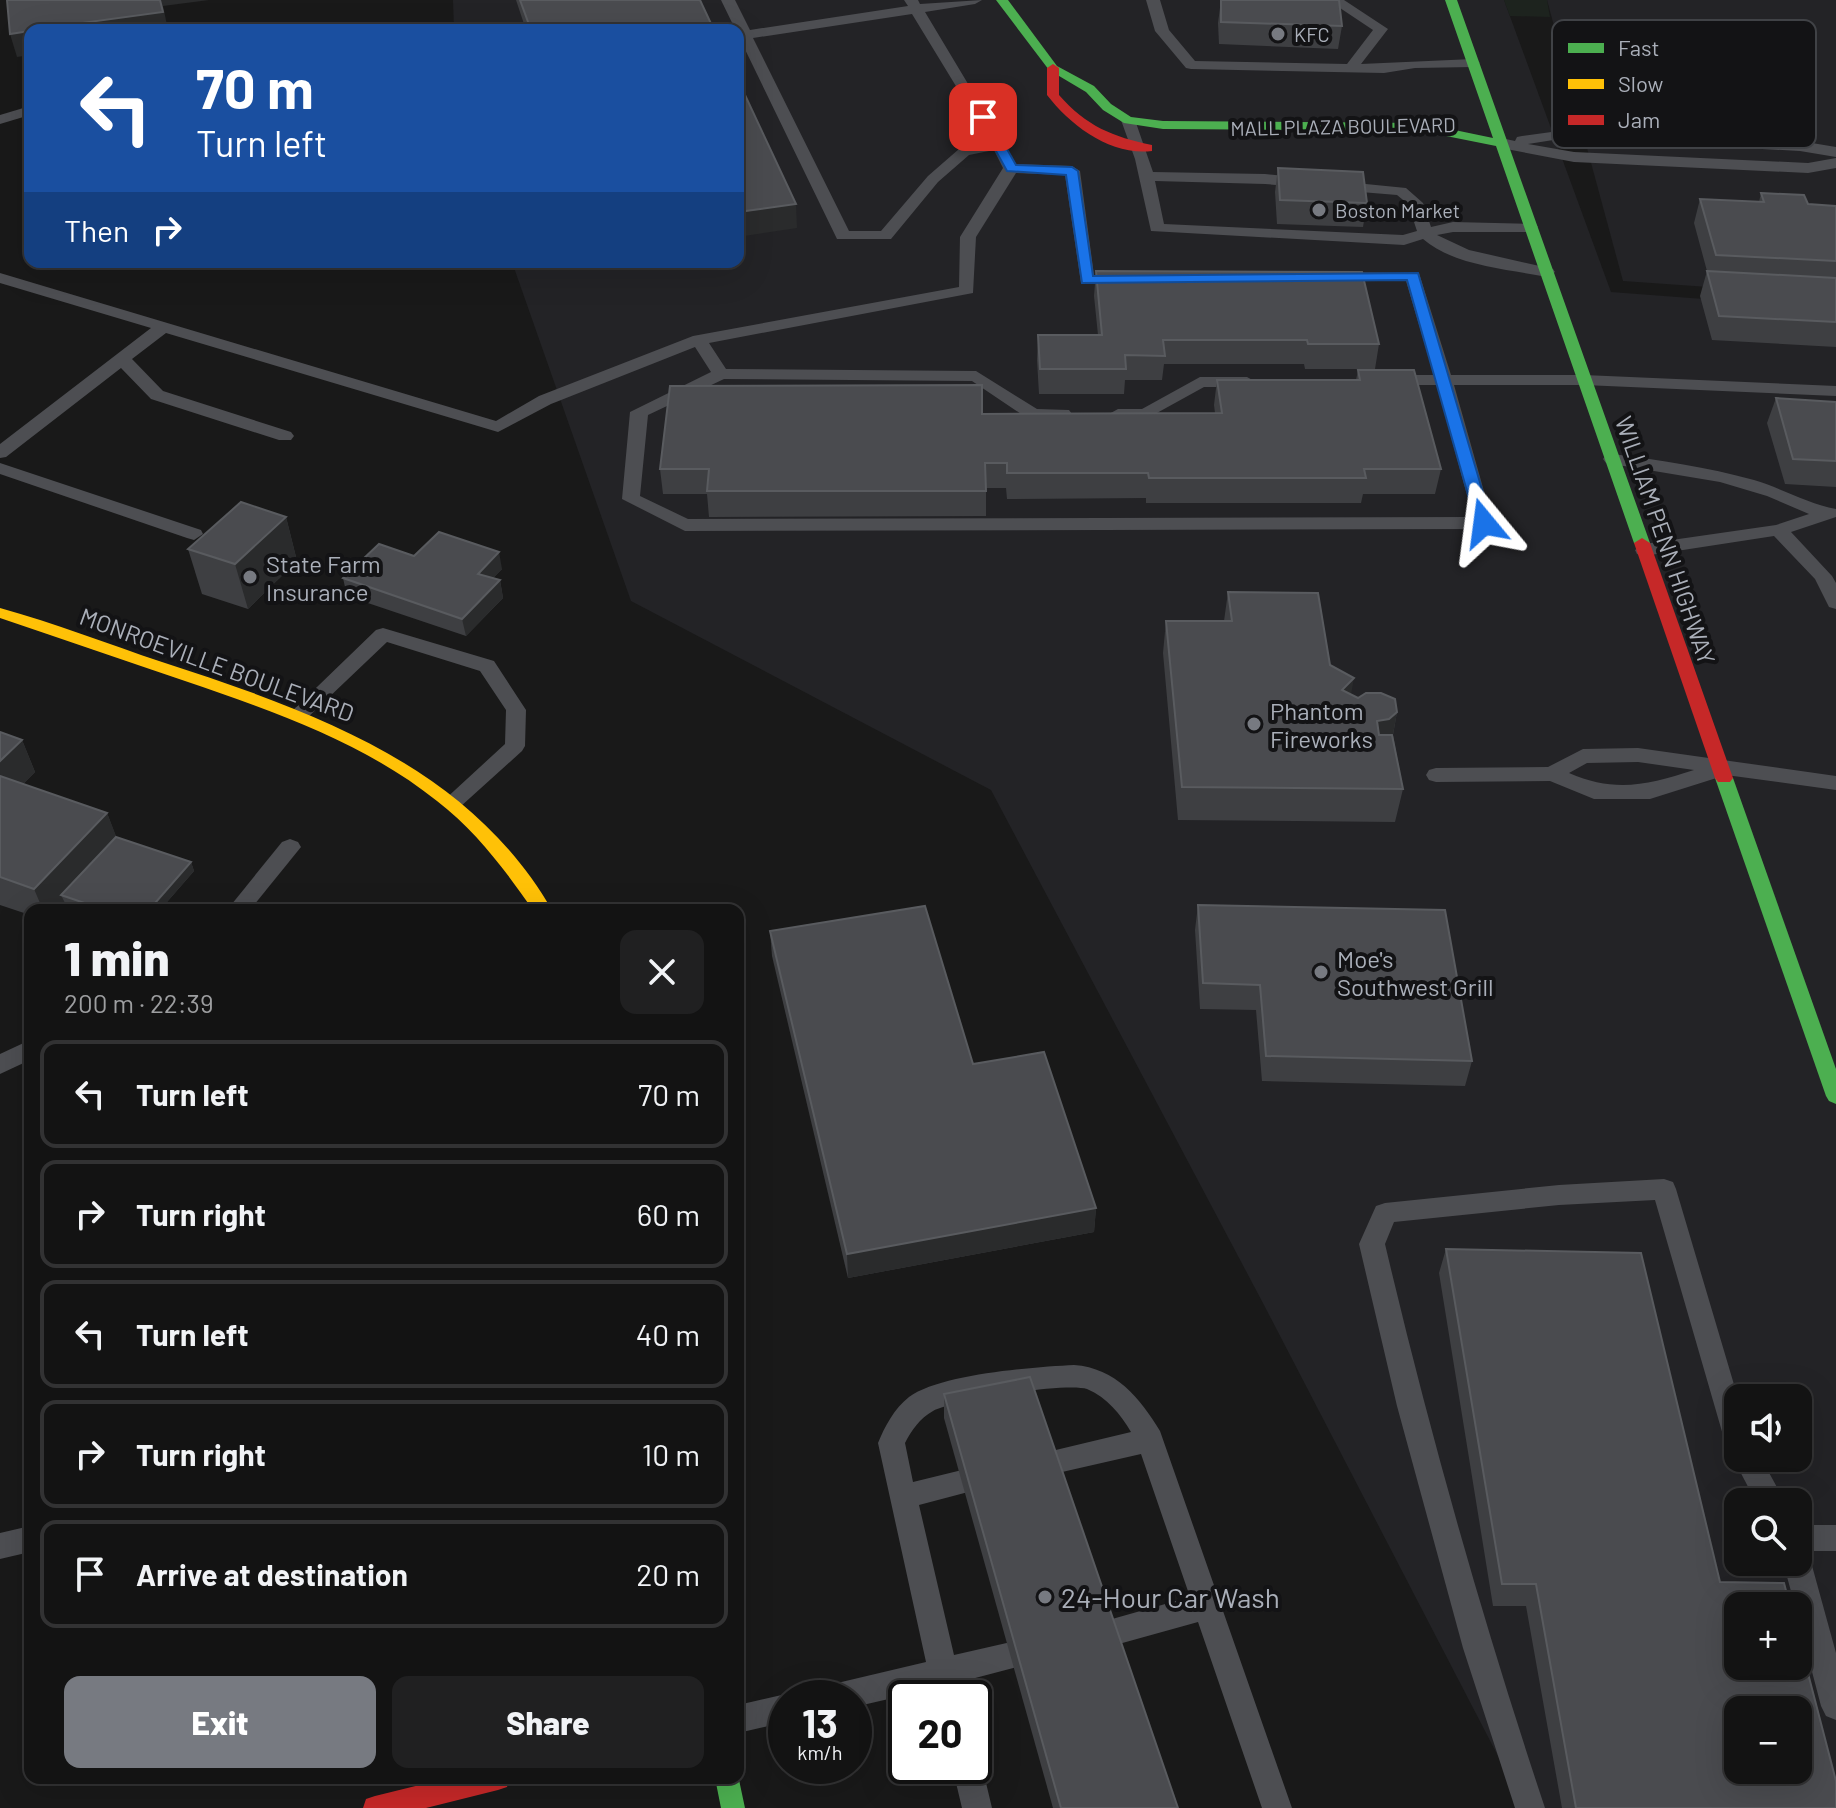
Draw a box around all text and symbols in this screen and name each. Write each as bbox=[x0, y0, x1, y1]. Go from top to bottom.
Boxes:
legend bbox=[1552, 20, 1816, 148]
place label: KFC bbox=[1294, 22, 1330, 46]
marker: KFC bbox=[1269, 25, 1287, 43]
text: Fast bbox=[1618, 34, 1660, 60]
text: 70 m bbox=[196, 53, 314, 120]
icon: left bbox=[64, 56, 168, 160]
text: Slow bbox=[1618, 70, 1663, 96]
pin bbox=[949, 83, 1017, 151]
icon: arrive bbox=[961, 95, 1005, 139]
text: Jam bbox=[1618, 106, 1660, 132]
street label: MALL PLAZA BOULEVARD bbox=[1230, 112, 1456, 140]
text: Turn left bbox=[196, 121, 327, 164]
place label: Boston Market bbox=[1335, 198, 1460, 222]
marker: Boston Market bbox=[1310, 201, 1328, 219]
icon: right bbox=[145, 208, 189, 252]
text: Then bbox=[64, 212, 129, 248]
street label: WILLIAM PENN HIGHWAY bbox=[1610, 412, 1722, 668]
position arrow bbox=[1442, 481, 1526, 565]
place label: State Farm Insurance bbox=[266, 549, 381, 606]
marker: State Farm Insurance bbox=[241, 568, 259, 586]
street label: MONROEVILLE BOULEVARD bbox=[76, 601, 358, 727]
place label: Phantom Fireworks bbox=[1270, 696, 1373, 753]
marker: Phantom Fireworks bbox=[1245, 715, 1263, 733]
text: 1 min bbox=[64, 928, 170, 986]
button: close bbox=[620, 930, 704, 1014]
place label: Moe's Southwest Grill bbox=[1337, 944, 1494, 1001]
marker: Moe's Southwest Grill bbox=[1312, 963, 1330, 981]
text: 200 m · 22:39 bbox=[64, 987, 214, 1018]
icon: left bbox=[68, 1072, 112, 1116]
text: Turn left bbox=[136, 1076, 249, 1112]
text: 70 m bbox=[638, 1076, 700, 1112]
icon: right bbox=[68, 1192, 112, 1236]
text: Turn right bbox=[136, 1196, 266, 1232]
text: 60 m bbox=[637, 1196, 700, 1232]
icon: left bbox=[68, 1312, 112, 1356]
text: Turn left bbox=[136, 1316, 249, 1352]
text: 40 m bbox=[636, 1316, 700, 1352]
map controls bbox=[1724, 1384, 1812, 1784]
button: sound bbox=[1724, 1384, 1812, 1472]
icon: right bbox=[68, 1432, 112, 1476]
text: Turn right bbox=[136, 1436, 266, 1472]
text: 10 m bbox=[642, 1436, 700, 1472]
button: search bbox=[1724, 1488, 1812, 1576]
icon: arrive bbox=[68, 1552, 112, 1596]
text: Arrive at destination bbox=[136, 1556, 408, 1592]
text: 20 m bbox=[636, 1556, 700, 1592]
place label: 24-Hour Car Wash bbox=[1061, 1580, 1280, 1614]
marker: 24-Hour Car Wash bbox=[1036, 1588, 1054, 1606]
button: + bbox=[1724, 1592, 1812, 1680]
button: Exit bbox=[64, 1676, 376, 1768]
button: Share bbox=[392, 1676, 704, 1768]
speed limit sign: 20 bbox=[888, 1680, 992, 1784]
button: − bbox=[1724, 1696, 1812, 1784]
text: 13 bbox=[802, 1698, 838, 1746]
text: km/h bbox=[797, 1740, 843, 1764]

